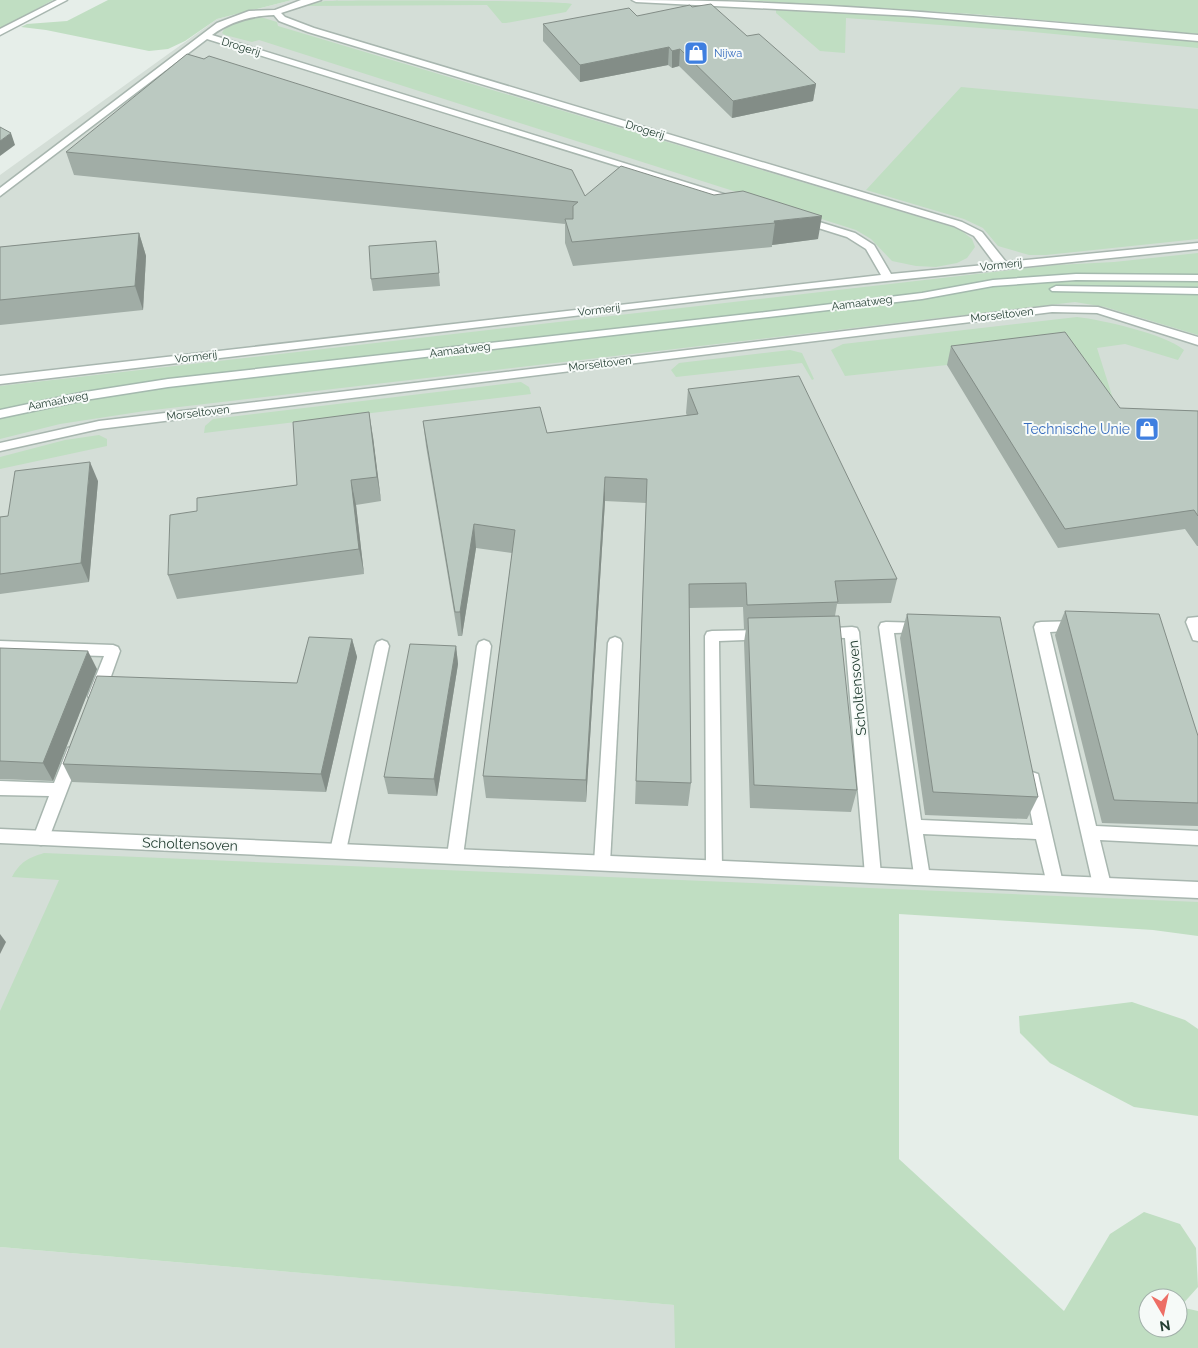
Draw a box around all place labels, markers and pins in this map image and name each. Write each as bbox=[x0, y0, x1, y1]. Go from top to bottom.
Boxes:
shop icon: Nijwa bbox=[683, 40, 709, 66]
place label: Nijwa bbox=[714, 47, 742, 60]
shop icon: Technische Unie bbox=[1134, 416, 1160, 442]
place label: Technische Unie bbox=[1023, 421, 1130, 437]

